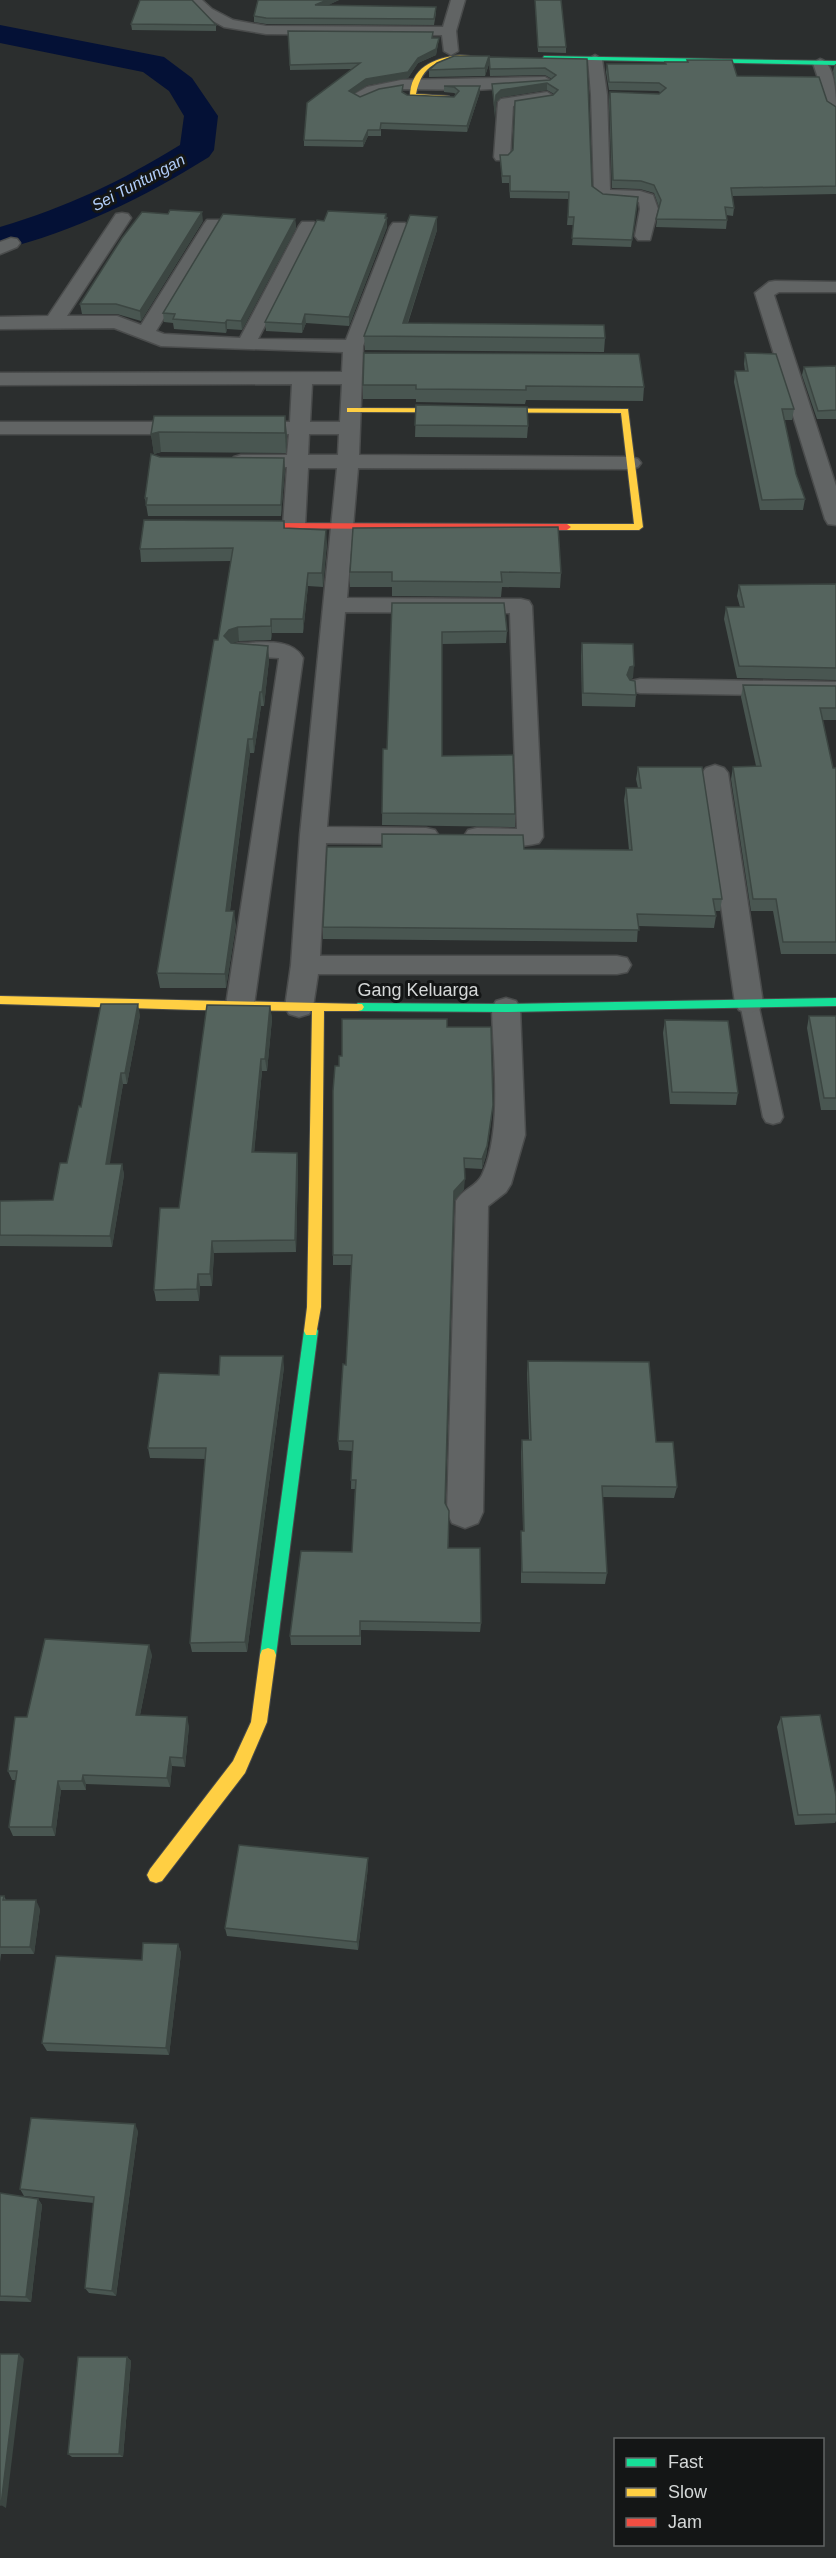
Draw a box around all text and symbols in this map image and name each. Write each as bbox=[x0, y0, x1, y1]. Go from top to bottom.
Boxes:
water label: Sei Tuntungan bbox=[89, 151, 188, 214]
street label: Gang Keluarga bbox=[357, 980, 480, 1000]
legend bbox=[614, 2438, 824, 2546]
text: Fast bbox=[668, 2452, 703, 2472]
text: Slow bbox=[668, 2482, 708, 2502]
text: Jam bbox=[668, 2512, 702, 2532]

